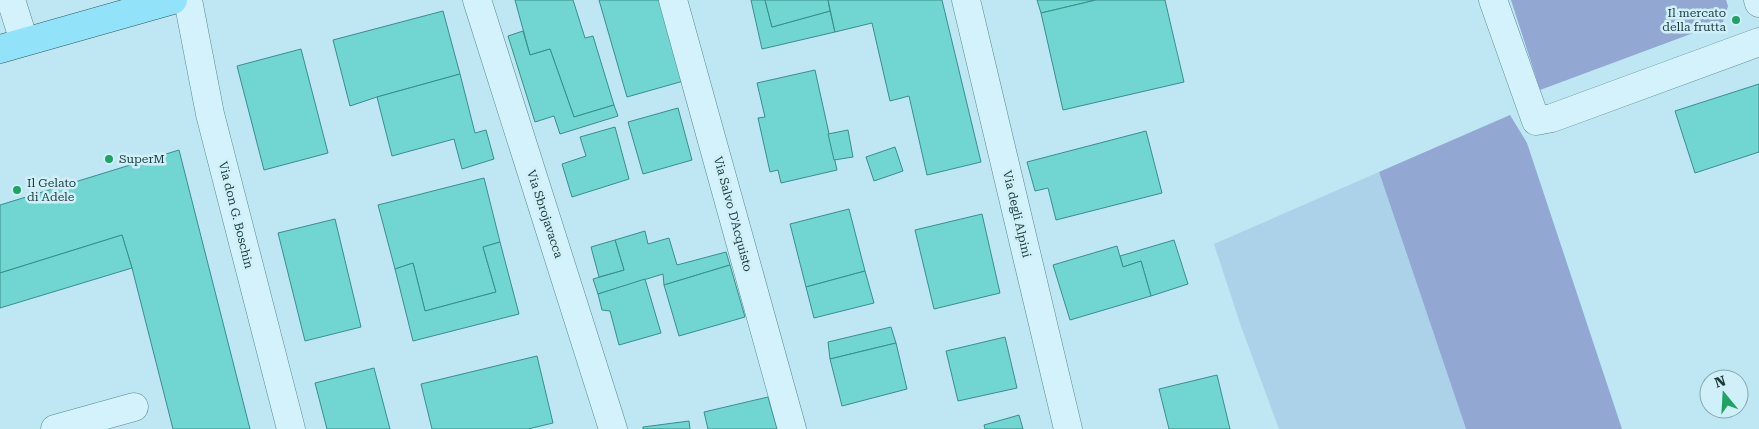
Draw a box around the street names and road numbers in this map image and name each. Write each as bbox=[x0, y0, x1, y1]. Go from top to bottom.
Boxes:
street label: Via Salvo D'Acquisto bbox=[711, 155, 755, 273]
street label: Via don G. Boschin bbox=[216, 160, 256, 270]
street label: Via Sbrojavacca bbox=[524, 168, 566, 260]
street label: Via degli Alpini bbox=[1000, 169, 1034, 259]

